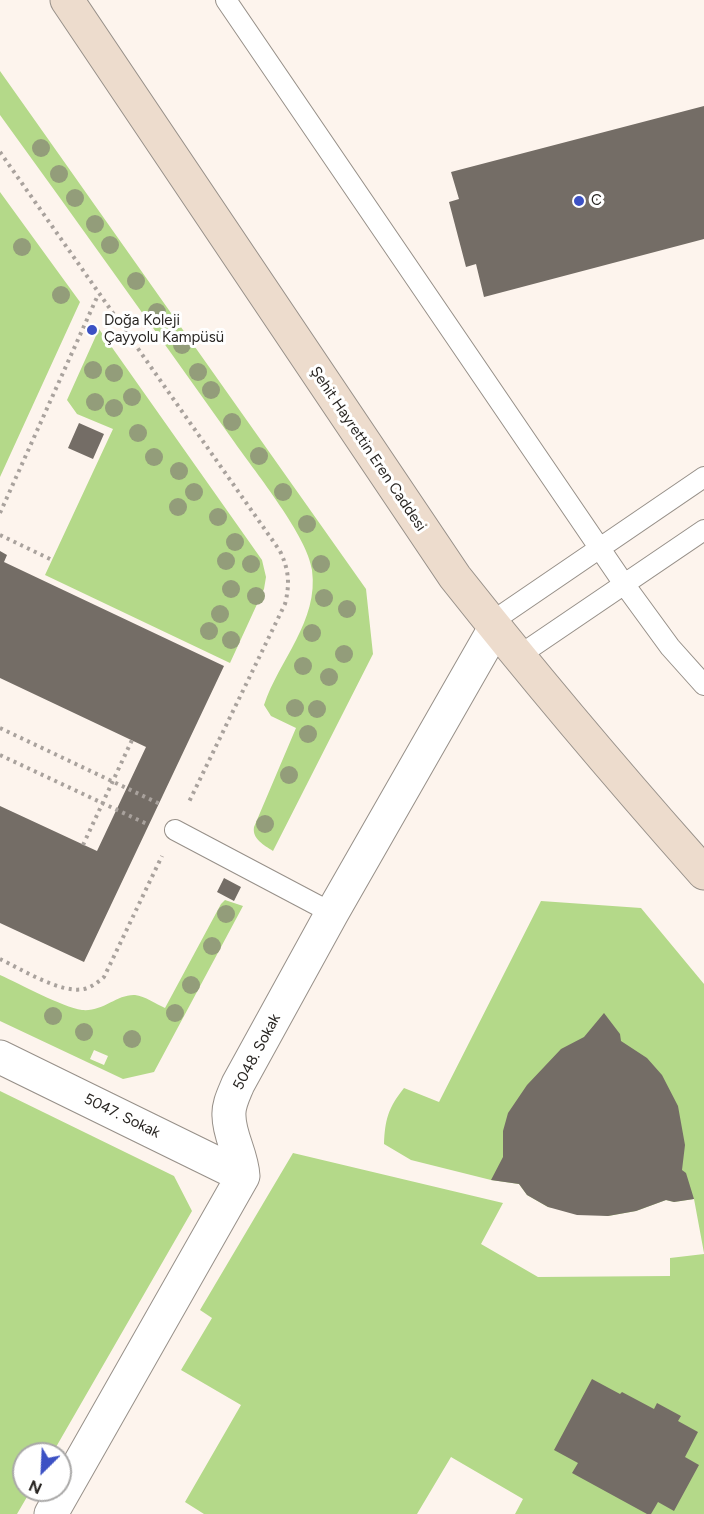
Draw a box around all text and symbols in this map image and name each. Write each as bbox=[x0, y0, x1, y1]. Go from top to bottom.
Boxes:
place label: C bbox=[591, 192, 602, 210]
marker: C bbox=[572, 194, 586, 208]
place label: Doğa Koleji Çayyolu Kampüsü bbox=[104, 312, 224, 347]
marker: Doğa Koleji Çayyolu Kampüsü bbox=[85, 323, 99, 337]
street label: Şehit Hayrettin Eren Caddesi bbox=[306, 363, 430, 535]
street label: 5048. Sokak bbox=[229, 1011, 285, 1093]
street label: 5047. Sokak bbox=[81, 1090, 163, 1142]
north arrow bbox=[12, 1442, 72, 1502]
text: N bbox=[26, 1476, 45, 1498]

